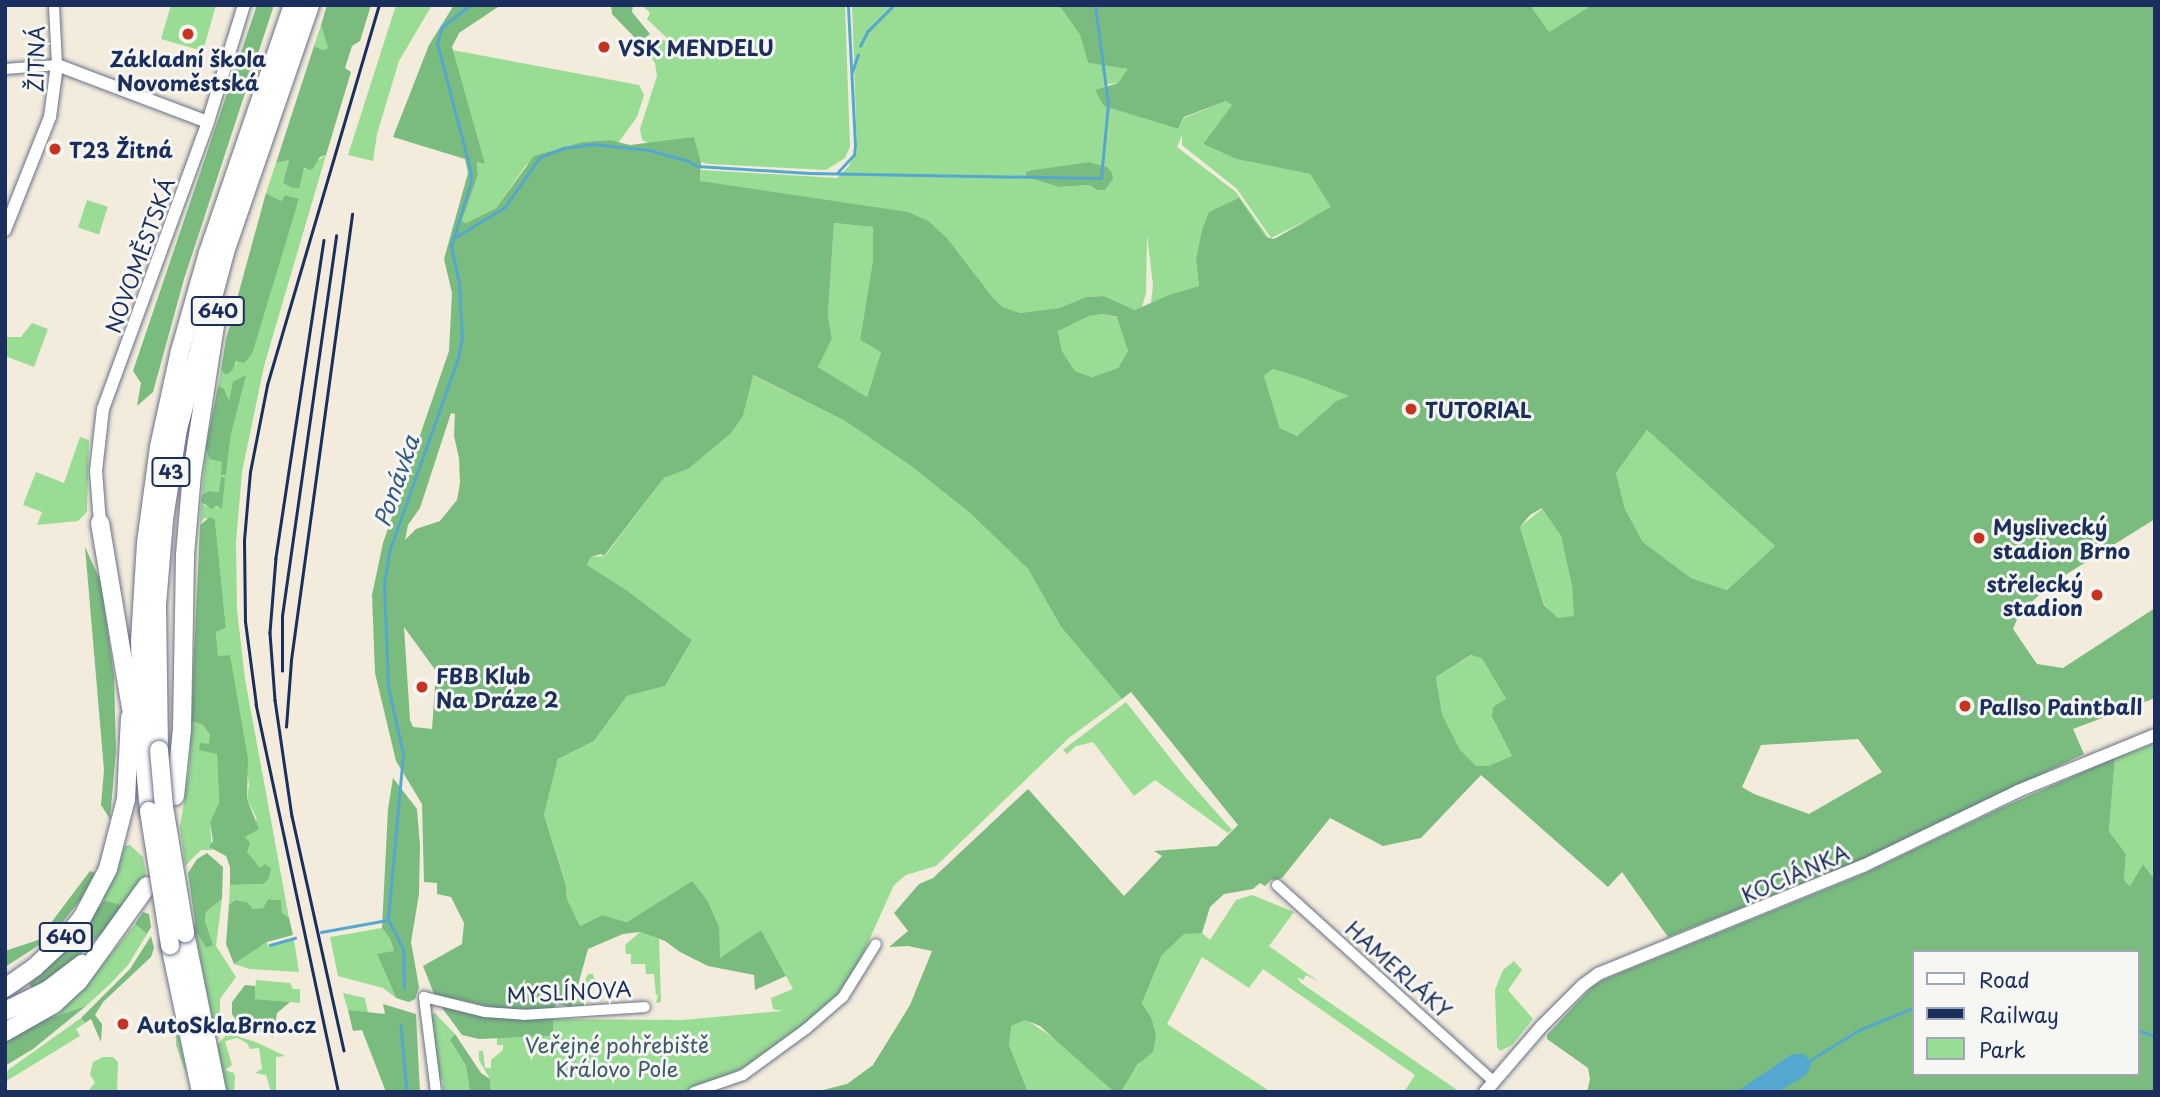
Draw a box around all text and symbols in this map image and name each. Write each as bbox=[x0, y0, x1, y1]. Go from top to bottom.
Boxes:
street label: ŽITNÁ bbox=[22, 25, 48, 93]
marker: Základní škola Novoměstská bbox=[180, 26, 196, 42]
place label: VSK MENDELU bbox=[618, 34, 775, 60]
marker: VSK MENDELU bbox=[596, 39, 612, 55]
place label: Základní škola Novoměstská bbox=[109, 45, 267, 95]
place label: T23 Žitná bbox=[69, 136, 175, 162]
marker: T23 Žitná bbox=[47, 141, 63, 157]
street label: NOVOMĚSTSKÁ bbox=[99, 174, 179, 336]
road number: 640 bbox=[190, 296, 246, 326]
place label: TUTORIAL bbox=[1425, 396, 1532, 422]
marker: TUTORIAL bbox=[1403, 401, 1419, 417]
water label: Ponávka bbox=[368, 432, 424, 530]
road number: 43 bbox=[150, 457, 192, 488]
place label: Myslivecký stadion Brno bbox=[1993, 513, 2131, 563]
marker: Myslivecký stadion Brno bbox=[1971, 530, 1987, 546]
place label: střelecký stadion bbox=[1987, 570, 2083, 620]
marker: střelecký stadion bbox=[2089, 587, 2105, 603]
place label: FBB Klub Na Dráze 2 bbox=[436, 662, 560, 712]
marker: FBB Klub Na Dráze 2 bbox=[414, 679, 430, 695]
place label: Pallso Paintball bbox=[1979, 693, 2144, 719]
marker: Pallso Paintball bbox=[1957, 698, 1973, 714]
street label: KOCIÁNKA bbox=[1737, 839, 1853, 907]
street label: HAMERLÁKY bbox=[1341, 915, 1457, 1023]
road number: 640 bbox=[38, 922, 94, 953]
legend bbox=[1912, 950, 2139, 1076]
text: Road bbox=[1979, 963, 2030, 995]
street label: MYSLÍNOVA bbox=[506, 975, 632, 1007]
text: Railway bbox=[1979, 998, 2059, 1030]
place label: AutoSklaBrno.cz bbox=[137, 1011, 317, 1037]
marker: AutoSklaBrno.cz bbox=[115, 1016, 131, 1032]
park label: Veřejné pohřebiště Královo Pole bbox=[525, 1031, 709, 1081]
text: Park bbox=[1979, 1033, 2026, 1065]

